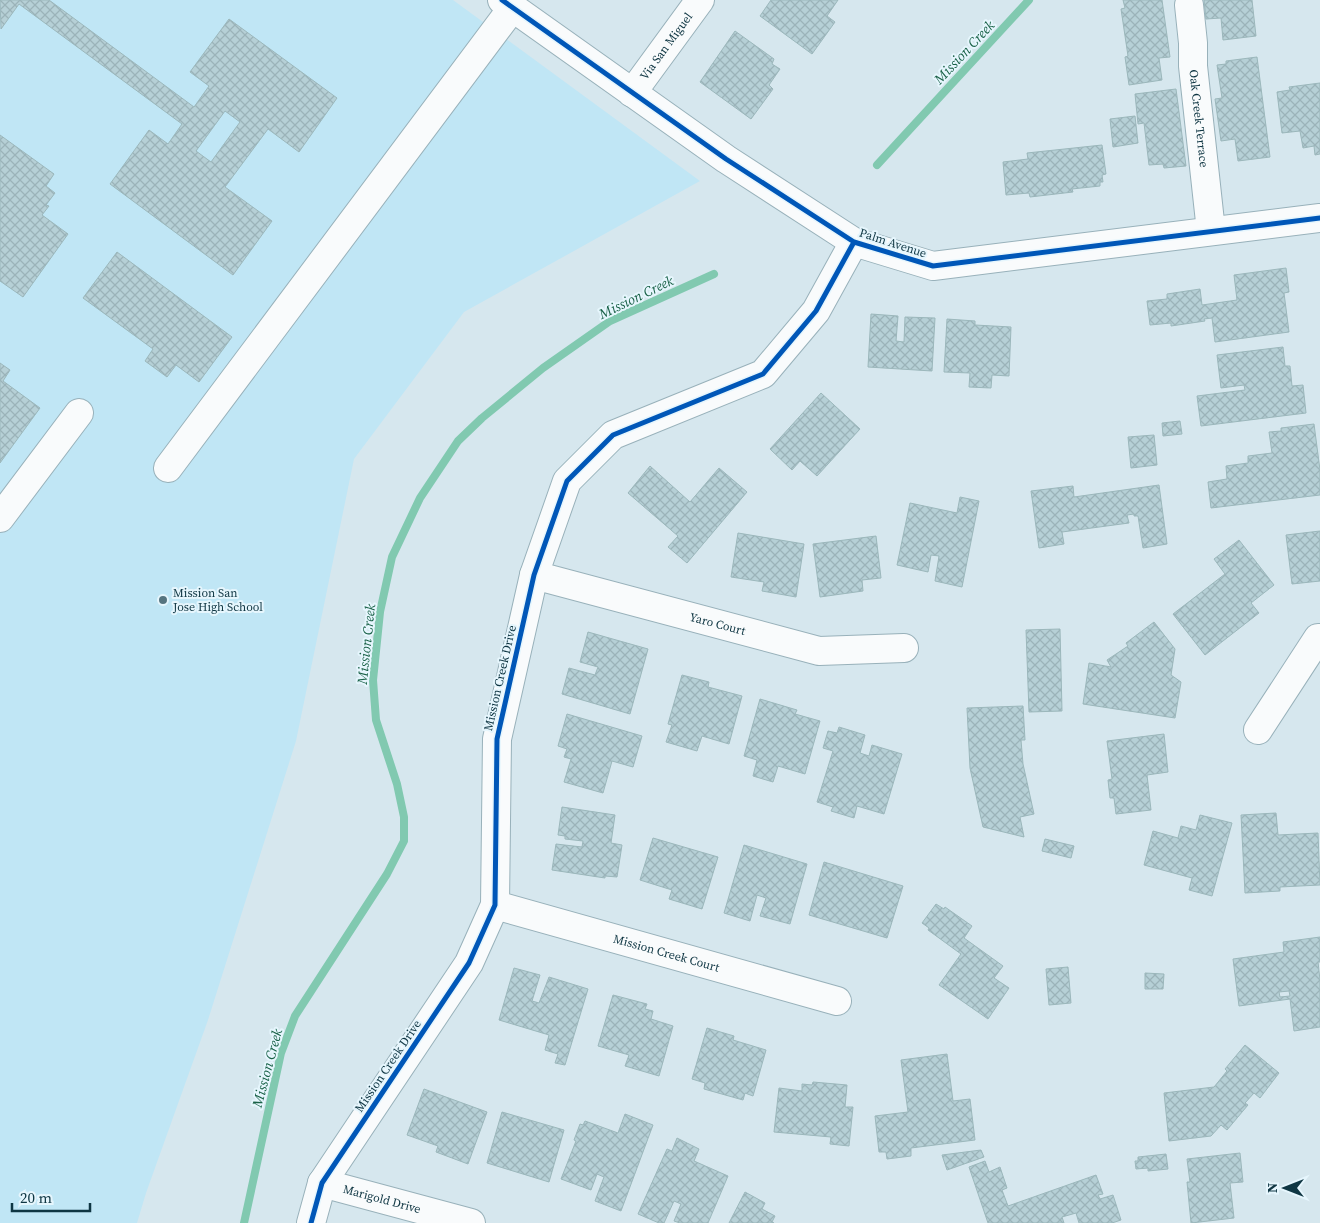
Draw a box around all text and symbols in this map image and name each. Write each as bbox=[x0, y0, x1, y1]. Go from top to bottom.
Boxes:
street label: Via San Miguel bbox=[636, 9, 696, 83]
water label: Mission Creek bbox=[928, 15, 999, 89]
street label: Oak Creek Terrace bbox=[1185, 69, 1212, 168]
street label: Palm Avenue bbox=[857, 225, 929, 261]
water label: Mission Creek bbox=[594, 270, 677, 324]
place label: Mission San Jose High School bbox=[172, 585, 263, 615]
marker: Mission San Jose High School bbox=[157, 594, 169, 606]
water label: Mission Creek bbox=[352, 602, 380, 686]
street label: Yaro Court bbox=[688, 609, 747, 639]
street label: Mission Creek Drive bbox=[480, 624, 520, 732]
street label: Mission Creek Court bbox=[612, 931, 721, 976]
street label: Mission Creek Drive bbox=[351, 1017, 425, 1115]
water label: Mission Creek bbox=[247, 1026, 287, 1111]
north arrow bbox=[1260, 1163, 1310, 1213]
scale bar bbox=[12, 1180, 90, 1212]
street label: Marigold Drive bbox=[341, 1181, 423, 1217]
text: N bbox=[1262, 1183, 1282, 1193]
text: 20 m bbox=[20, 1187, 52, 1208]

